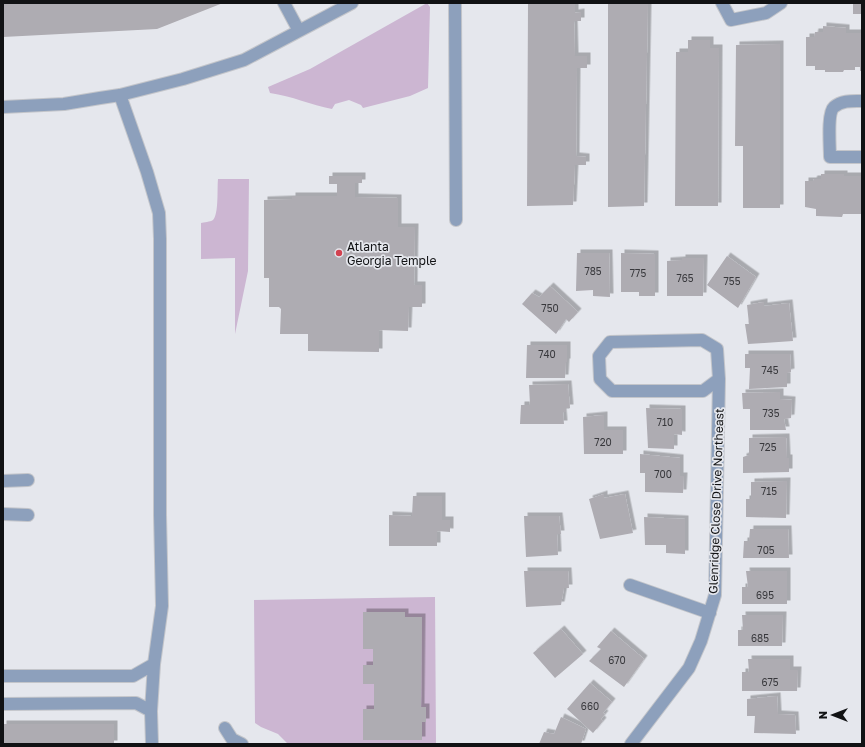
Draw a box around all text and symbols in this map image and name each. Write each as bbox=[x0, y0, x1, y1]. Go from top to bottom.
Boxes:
place label: Atlanta Georgia Temple bbox=[347, 239, 437, 268]
marker: Atlanta Georgia Temple bbox=[334, 248, 344, 258]
house number: 785 bbox=[584, 265, 602, 277]
house number: 775 bbox=[630, 267, 646, 279]
house number: 765 bbox=[676, 272, 694, 284]
house number: 755 bbox=[724, 275, 741, 287]
house number: 750 bbox=[541, 302, 559, 314]
house number: 740 bbox=[538, 348, 556, 360]
house number: 745 bbox=[761, 364, 779, 376]
house number: 735 bbox=[763, 407, 780, 419]
street label: Glenridge Close Drive Northeast bbox=[705, 408, 727, 594]
house number: 710 bbox=[657, 416, 673, 428]
house number: 720 bbox=[594, 436, 612, 448]
house number: 725 bbox=[760, 441, 777, 453]
house number: 700 bbox=[654, 468, 672, 480]
house number: 715 bbox=[761, 485, 777, 497]
house number: 705 bbox=[757, 544, 775, 556]
house number: 695 bbox=[756, 589, 774, 601]
house number: 685 bbox=[751, 632, 769, 644]
house number: 670 bbox=[608, 654, 626, 666]
house number: 675 bbox=[761, 676, 779, 688]
north arrow bbox=[813, 695, 853, 735]
house number: 660 bbox=[581, 700, 599, 712]
text: N bbox=[816, 711, 829, 719]

